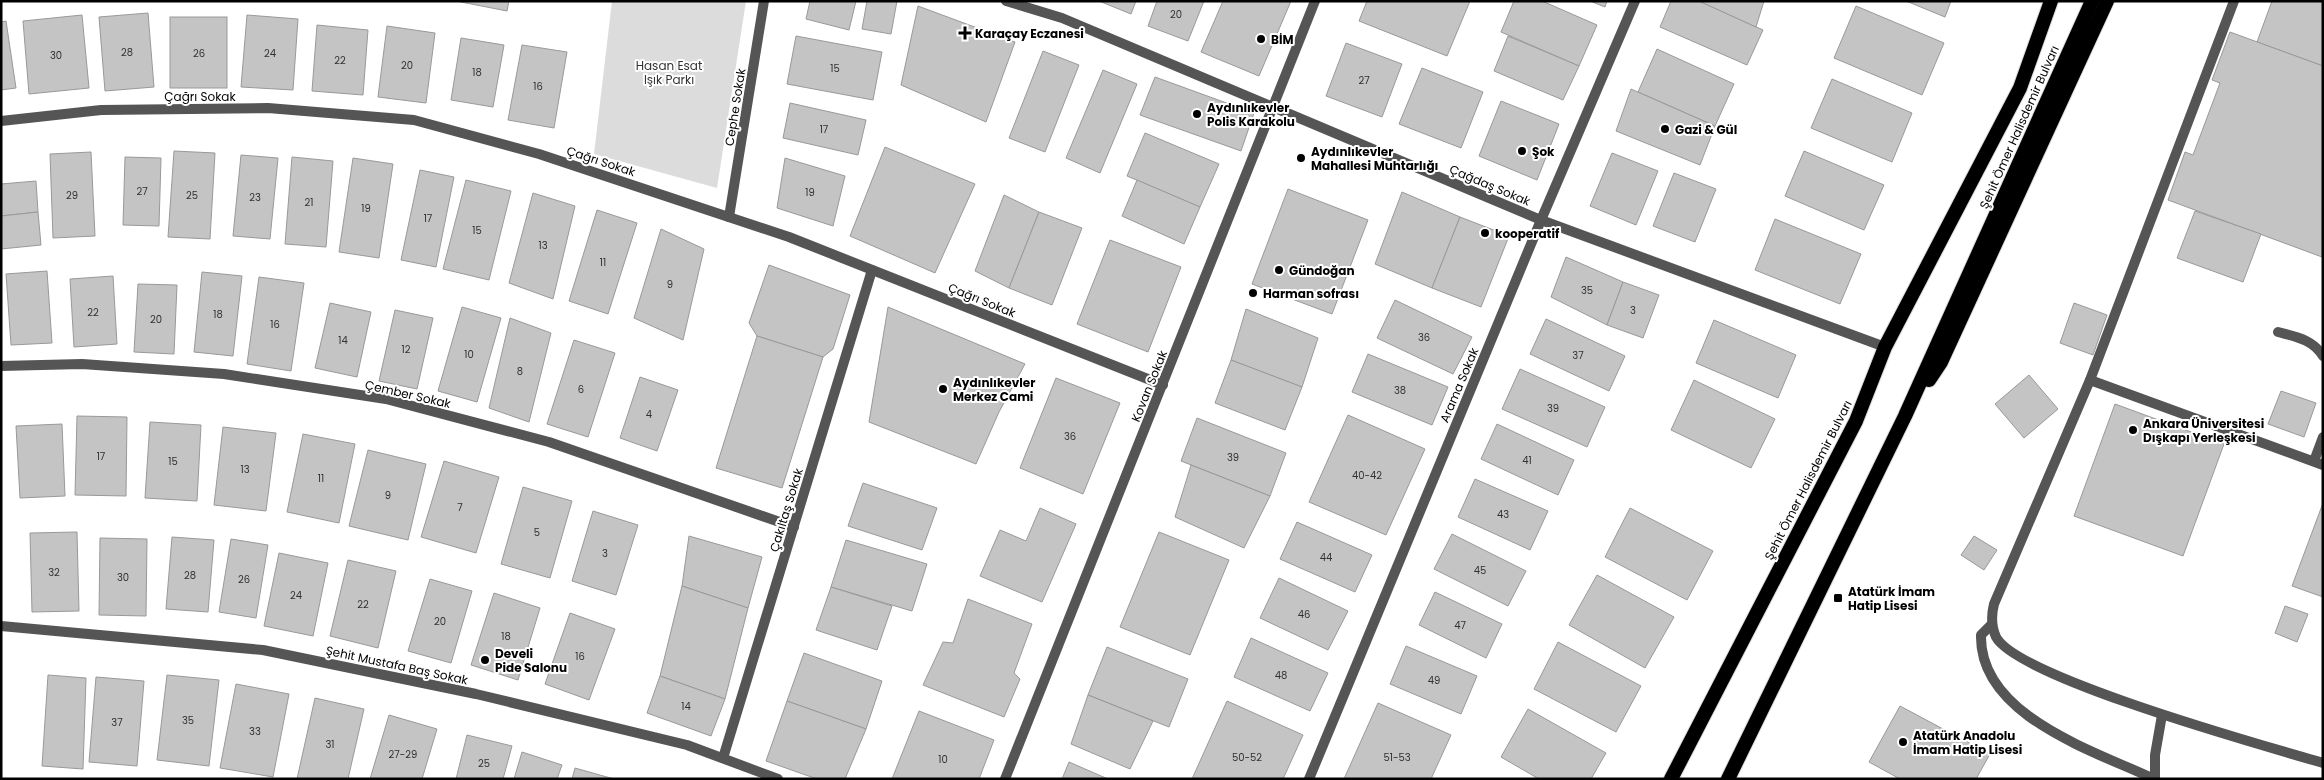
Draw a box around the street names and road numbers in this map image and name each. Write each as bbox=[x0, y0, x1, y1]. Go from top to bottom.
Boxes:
street label: Şehit Ömer Halisdemir Bulvarı bbox=[1975, 43, 2063, 211]
street label: Cephe Sokak bbox=[720, 66, 750, 147]
street label: Çağrı Sokak bbox=[164, 88, 236, 105]
street label: Çağrı Sokak bbox=[564, 142, 638, 180]
street label: Çağdaş Sokak bbox=[1447, 160, 1534, 210]
street label: Çağrı Sokak bbox=[946, 279, 1019, 322]
street label: Arama Sokak bbox=[1436, 344, 1483, 425]
street label: Kovan Sokak bbox=[1127, 347, 1171, 424]
street label: Çember Sokak bbox=[363, 376, 453, 412]
street label: Şehit Ömer Halisdemir Bulvarı bbox=[1760, 397, 1856, 563]
street label: Çakıltaş Sokak bbox=[765, 465, 807, 554]
street label: Şehit Mustafa Baş Sokak bbox=[324, 642, 470, 689]

